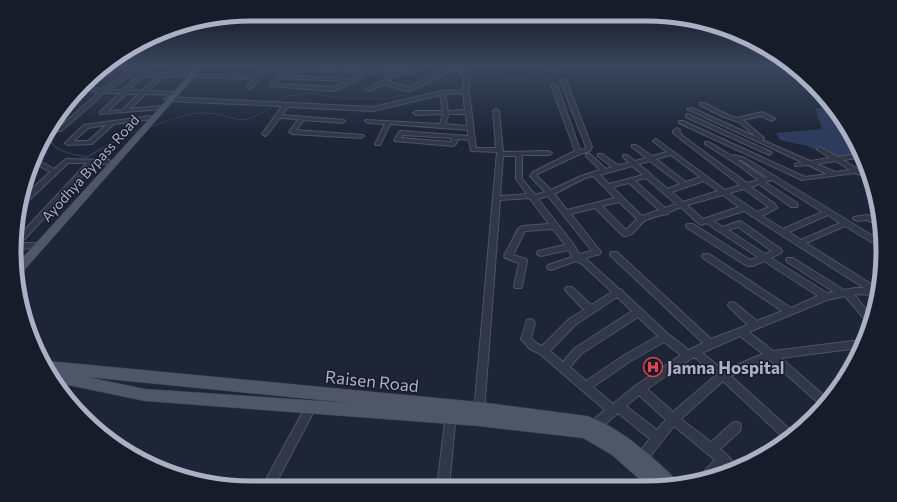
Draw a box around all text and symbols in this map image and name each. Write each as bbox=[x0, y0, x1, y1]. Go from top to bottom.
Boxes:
street label: Ayodhya Bypass Road bbox=[38, 111, 142, 225]
hospital icon: Jamna Hospital bbox=[642, 356, 664, 378]
place label: Jamna Hospital bbox=[667, 357, 785, 378]
street label: Raisen Road bbox=[324, 366, 420, 396]

